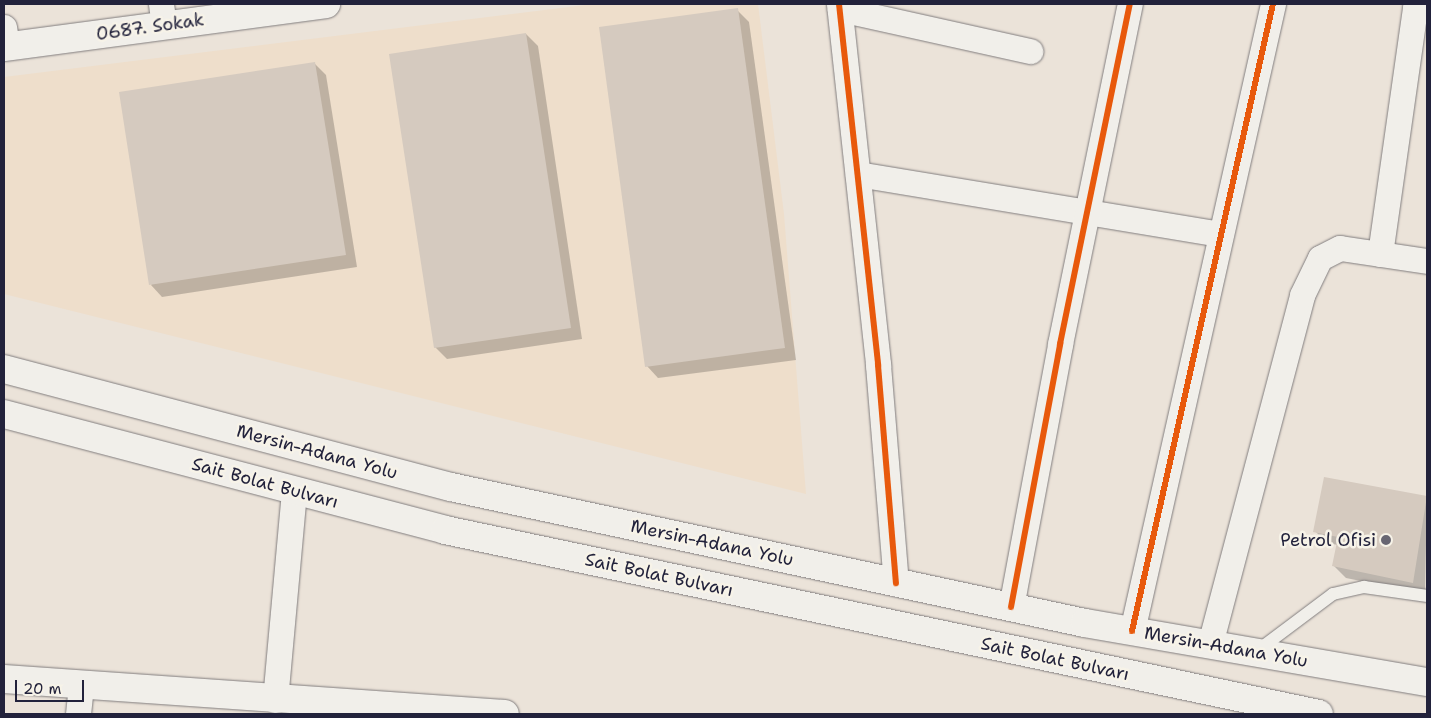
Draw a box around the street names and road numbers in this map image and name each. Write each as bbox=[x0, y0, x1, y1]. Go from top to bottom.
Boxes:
street label: 0687. Sokak bbox=[95, 9, 205, 45]
street label: Mersin-Adana Yolu bbox=[234, 420, 400, 484]
street label: Sait Bolat Bulvarı bbox=[189, 453, 341, 513]
street label: Mersin-Adana Yolu bbox=[629, 515, 795, 571]
street label: Sait Bolat Bulvarı bbox=[583, 549, 735, 601]
street label: Mersin-Adana Yolu bbox=[1143, 622, 1309, 672]
street label: Sait Bolat Bulvarı bbox=[979, 633, 1131, 685]

